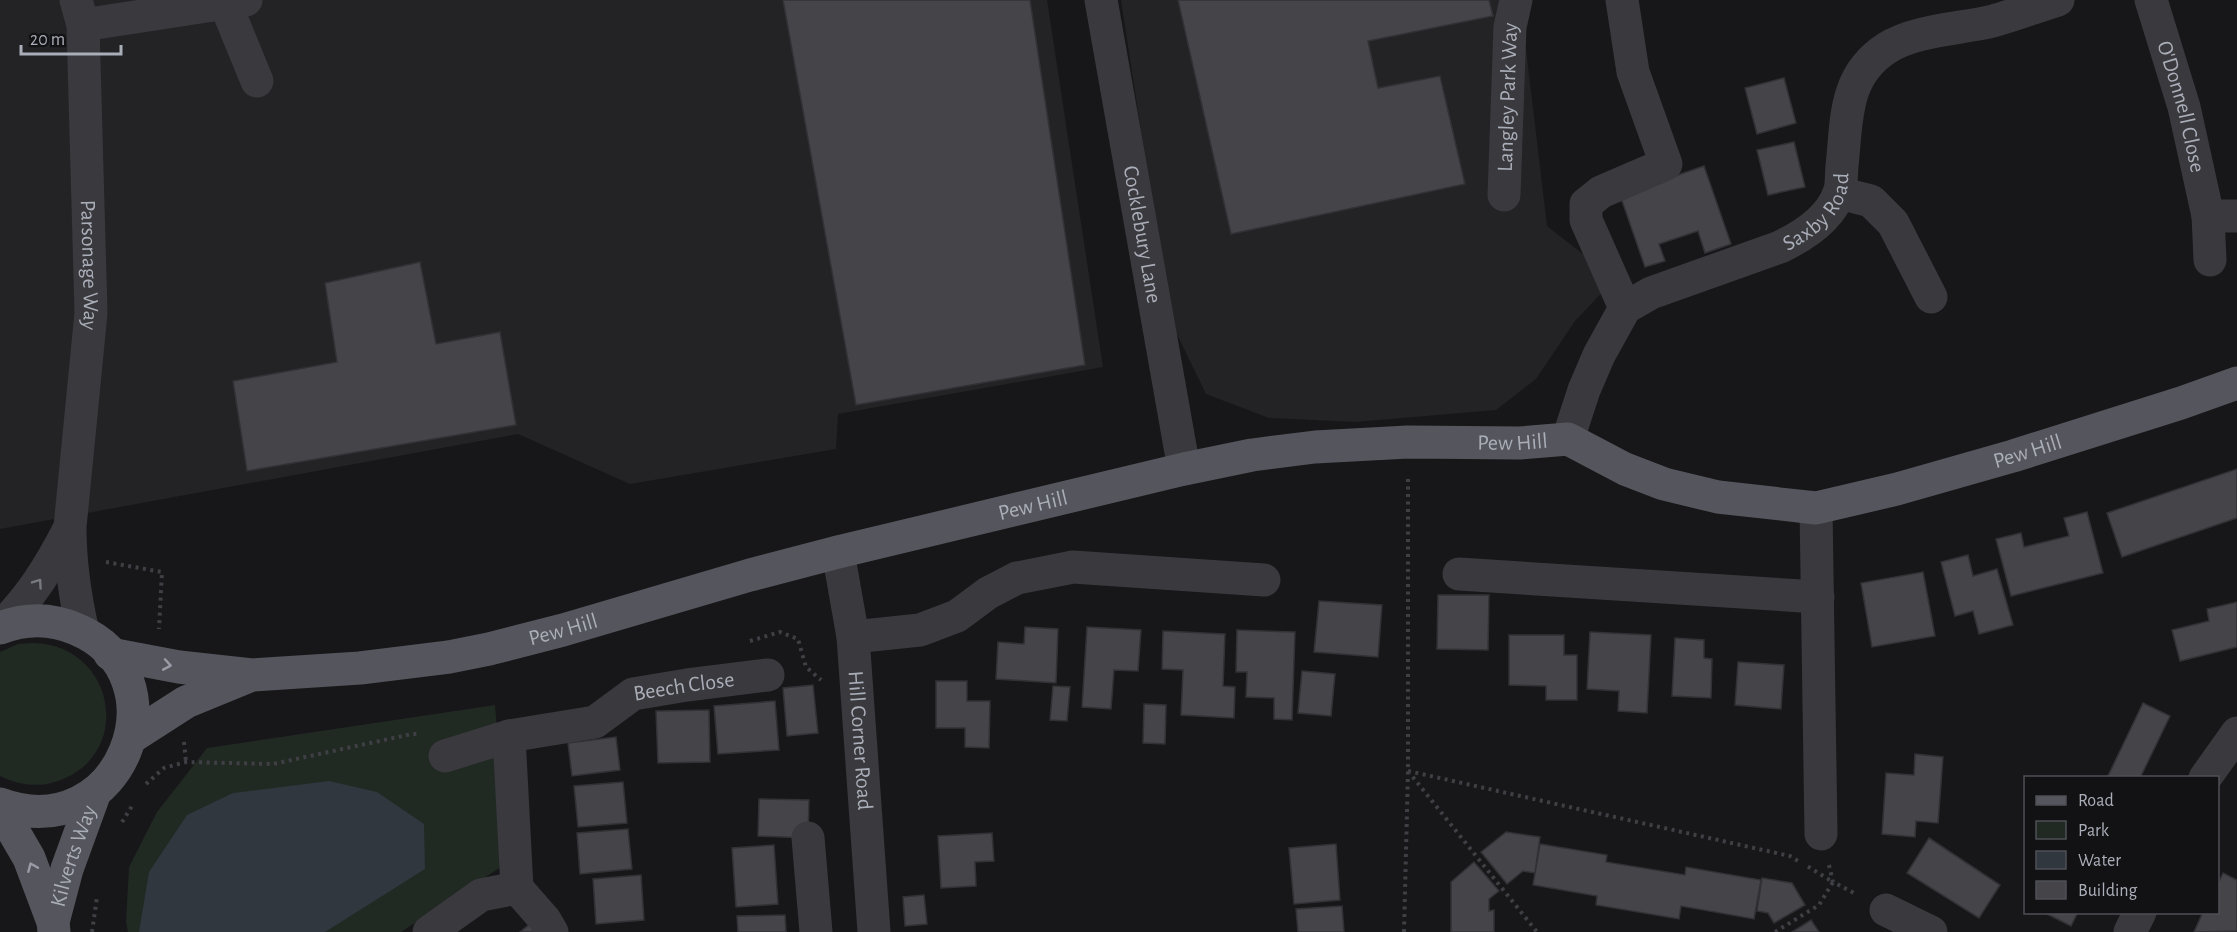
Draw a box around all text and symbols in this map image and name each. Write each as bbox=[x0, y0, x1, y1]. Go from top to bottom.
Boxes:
scale bar bbox=[21, 18, 122, 56]
street label: Langley Park Way bbox=[1494, 21, 1521, 172]
text: 20 m bbox=[30, 31, 65, 49]
street label: O'Donnell Close bbox=[2153, 38, 2209, 174]
street label: Cocklebury Lane bbox=[1120, 164, 1165, 305]
street label: Saxby Road bbox=[1779, 172, 1853, 255]
street label: Parsonage Way bbox=[77, 199, 102, 332]
street label: Pew Hill bbox=[1477, 430, 1549, 454]
street label: Pew Hill bbox=[1991, 430, 2064, 472]
street label: Pew Hill bbox=[996, 486, 1070, 524]
one-way arrow bbox=[31, 579, 42, 590]
street label: Pew Hill bbox=[526, 609, 600, 649]
one-way arrow bbox=[162, 658, 172, 671]
street label: Beech Close bbox=[632, 668, 735, 705]
street label: Hill Corner Road bbox=[844, 670, 876, 811]
legend bbox=[2024, 776, 2219, 914]
text: Road bbox=[2078, 792, 2114, 810]
street label: Kilverts Way bbox=[46, 802, 100, 909]
text: Park bbox=[2078, 822, 2110, 840]
text: Water bbox=[2078, 852, 2121, 870]
one-way arrow bbox=[27, 862, 39, 873]
text: Building bbox=[2078, 882, 2138, 900]

